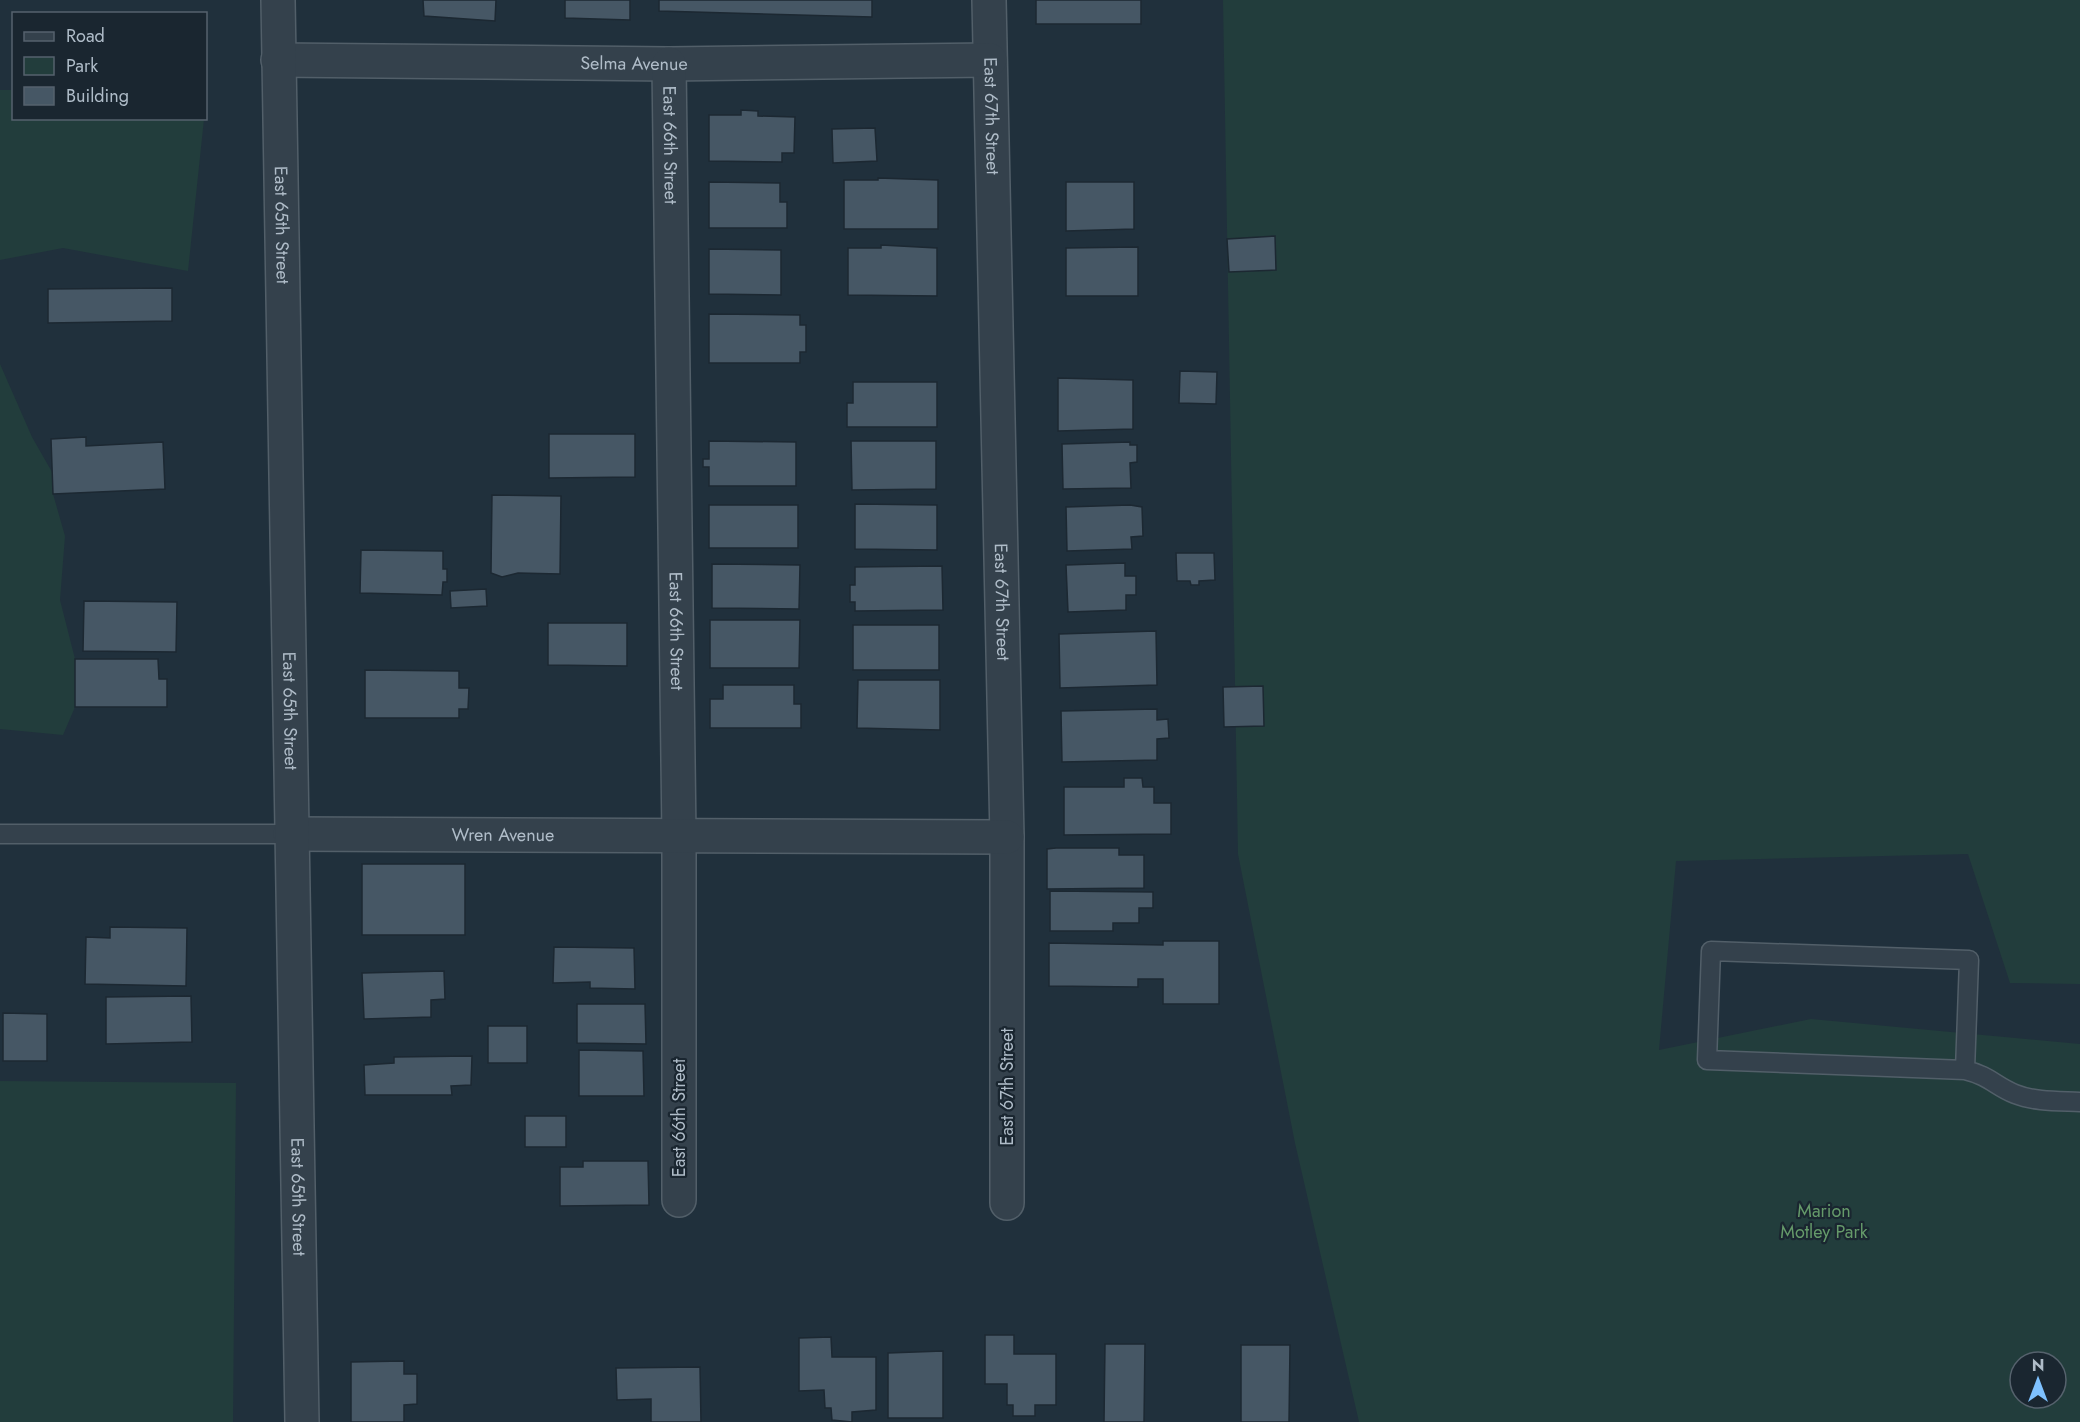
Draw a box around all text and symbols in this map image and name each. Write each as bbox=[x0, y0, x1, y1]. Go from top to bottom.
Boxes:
legend bbox=[12, 12, 207, 120]
text: Road bbox=[66, 23, 105, 49]
street label: Selma Avenue bbox=[580, 50, 688, 77]
text: Park bbox=[66, 53, 98, 79]
street label: East 67th Street bbox=[977, 57, 1006, 176]
text: Building bbox=[66, 83, 129, 109]
street label: East 66th Street bbox=[656, 86, 684, 205]
street label: East 65th Street bbox=[268, 166, 296, 285]
street label: East 67th Street bbox=[988, 543, 1016, 662]
street label: East 66th Street bbox=[663, 572, 690, 691]
street label: East 65th Street bbox=[276, 652, 304, 771]
street label: Wren Avenue bbox=[452, 822, 554, 848]
street label: East 67th Street bbox=[994, 1028, 1020, 1146]
street label: East 66th Street bbox=[666, 1058, 692, 1177]
street label: East 65th Street bbox=[284, 1137, 312, 1257]
park label: Marion Motley Park bbox=[1780, 1198, 1868, 1245]
north arrow bbox=[2008, 1350, 2068, 1410]
text: N bbox=[2032, 1354, 2044, 1377]

